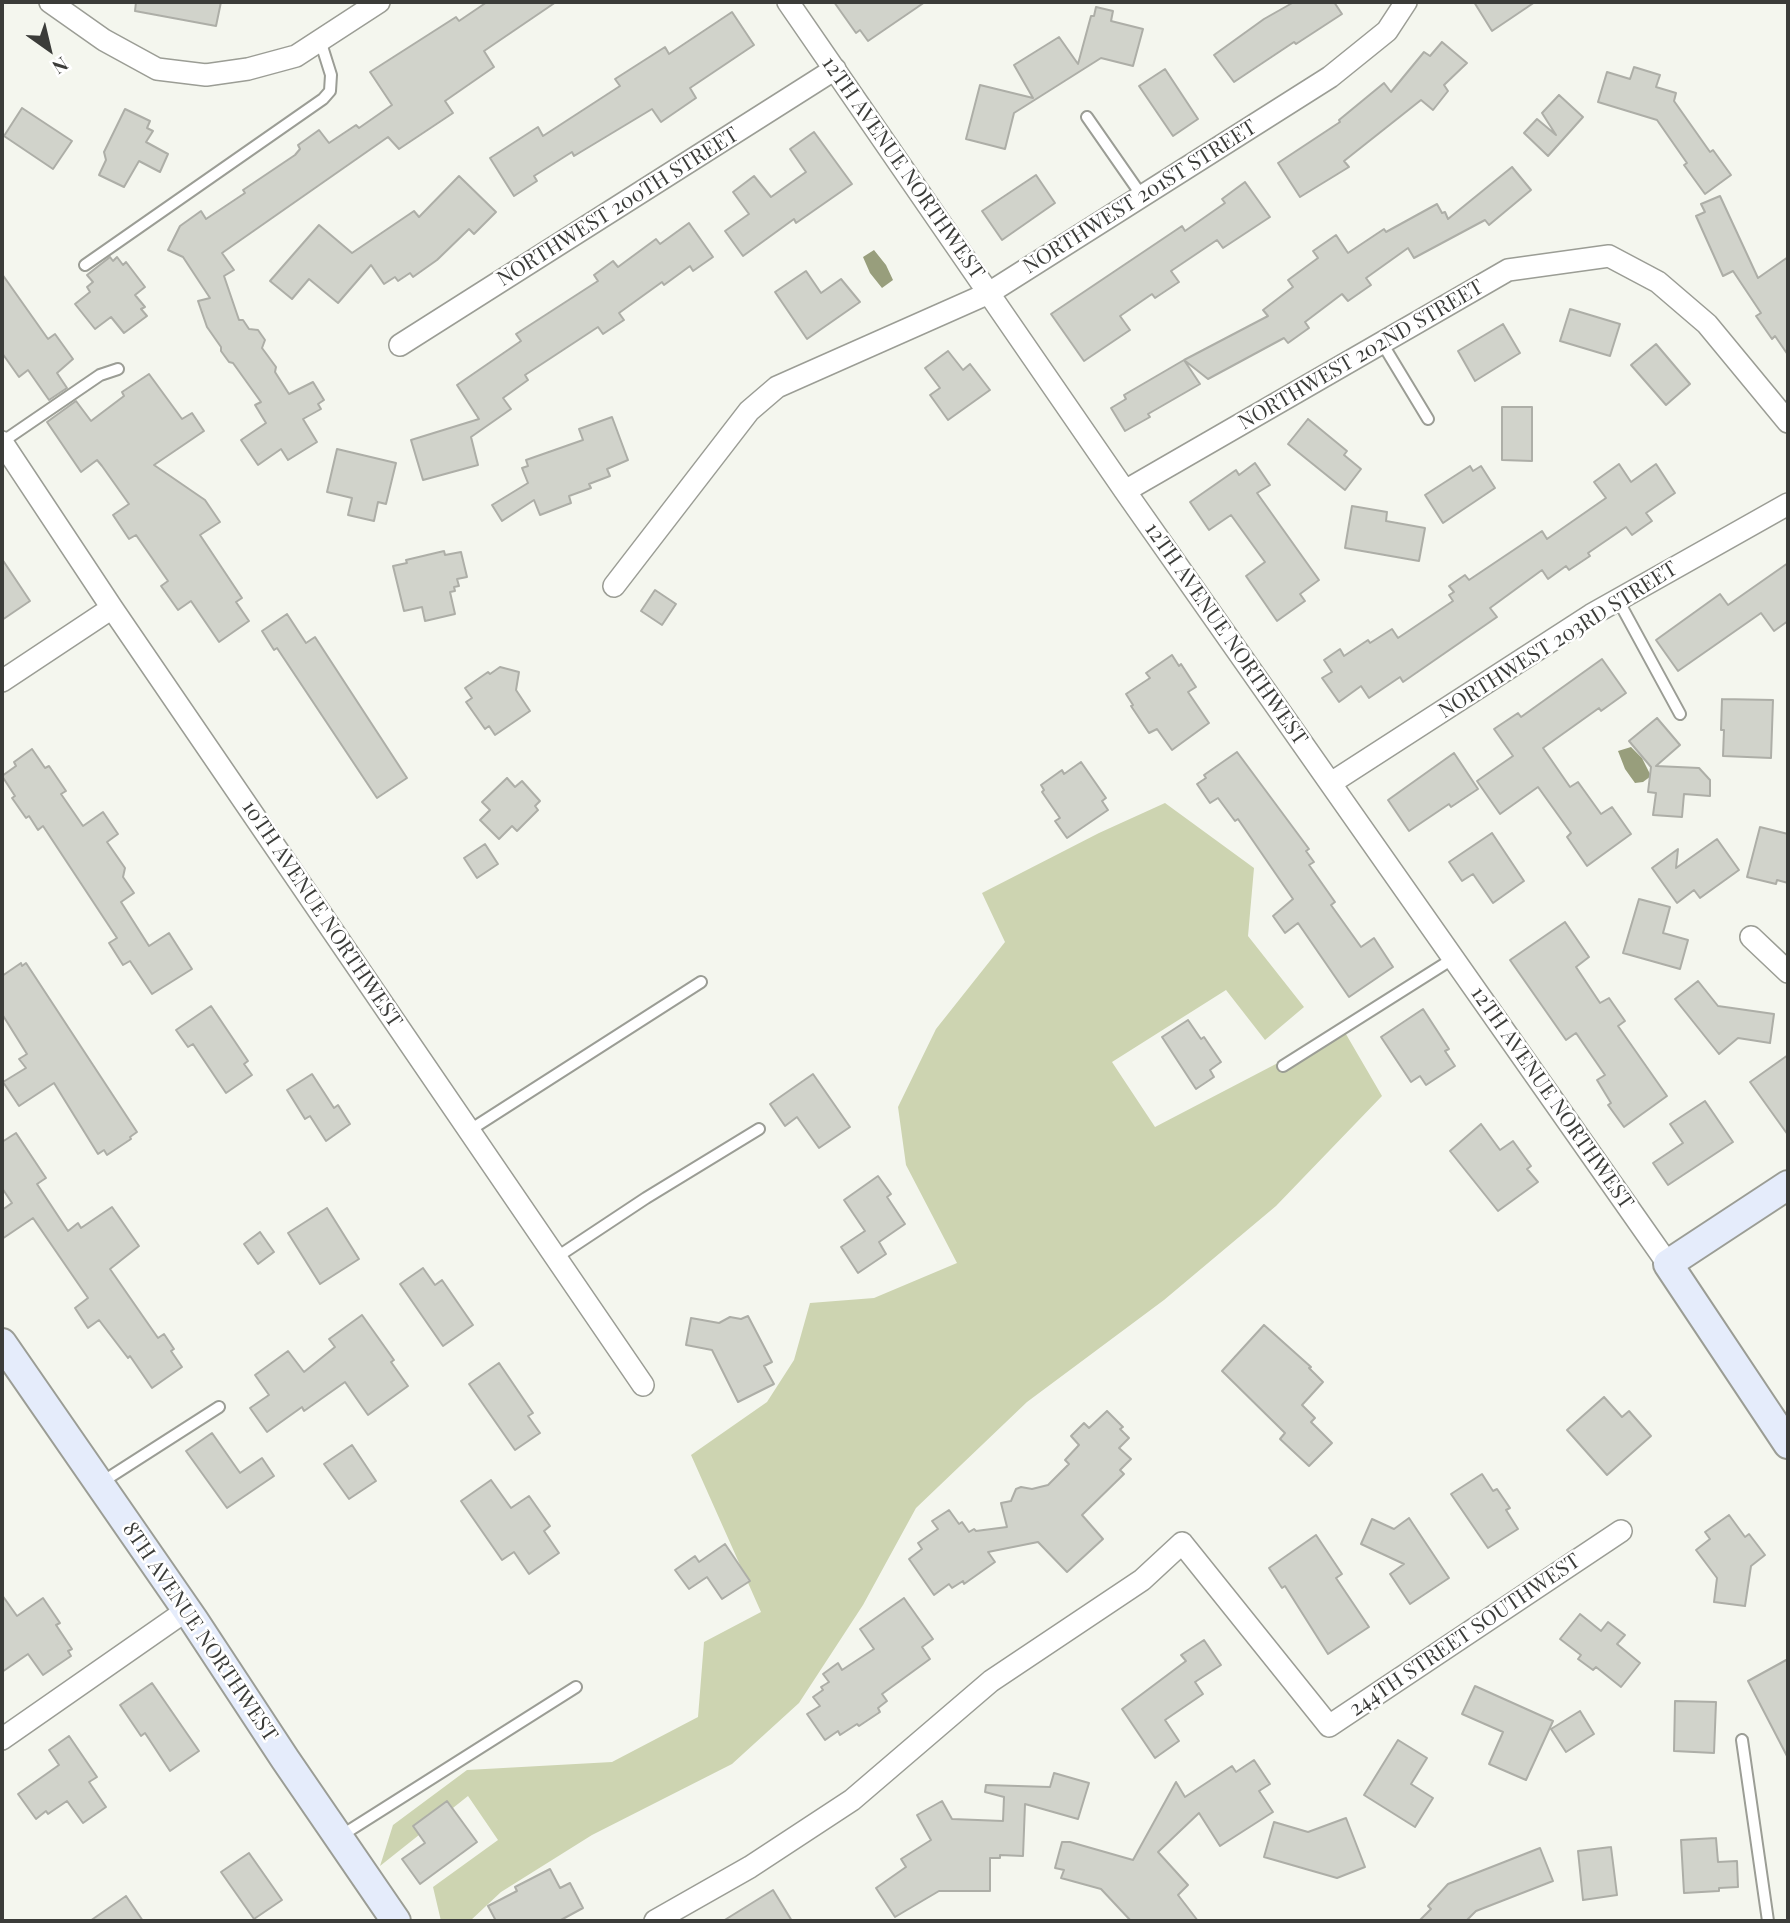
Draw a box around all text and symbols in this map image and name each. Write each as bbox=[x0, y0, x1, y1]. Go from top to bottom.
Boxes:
north arrow bbox=[14, 14, 84, 84]
text: N bbox=[48, 52, 74, 81]
street label: 12TH AVENUE NORTHWEST bbox=[816, 52, 990, 284]
street label: NORTHWEST 201ST STREET bbox=[1019, 115, 1261, 279]
street label: NORTHWEST 200TH STREET bbox=[493, 122, 743, 292]
street label: NORTHWEST 202ND STREET bbox=[1234, 274, 1488, 436]
street label: 12TH AVENUE NORTHWEST bbox=[1139, 518, 1313, 750]
street label: NORTHWEST 203RD STREET bbox=[1434, 556, 1682, 724]
street label: 10TH AVENUE NORTHWEST bbox=[236, 796, 408, 1032]
street label: 12TH AVENUE NORTHWEST bbox=[1465, 982, 1639, 1214]
street label: 8TH AVENUE NORTHWEST bbox=[117, 1518, 283, 1746]
street label: 244TH STREET SOUTHWEST bbox=[1345, 1548, 1585, 1722]

